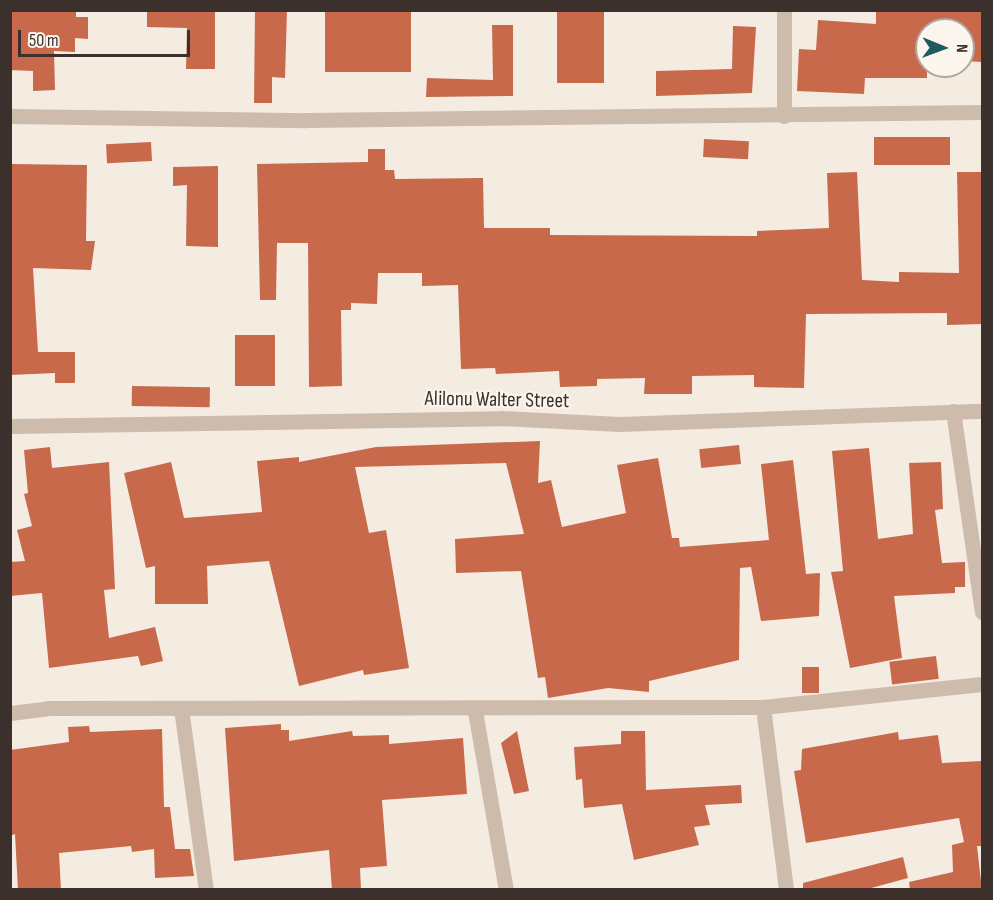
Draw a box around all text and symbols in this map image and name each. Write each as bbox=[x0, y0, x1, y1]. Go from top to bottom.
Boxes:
scale bar bbox=[21, 18, 194, 56]
north arrow bbox=[915, 18, 975, 78]
text: 50 m bbox=[29, 30, 59, 51]
text: N bbox=[952, 44, 971, 53]
street label: Alilonu Walter Street bbox=[424, 386, 570, 414]

